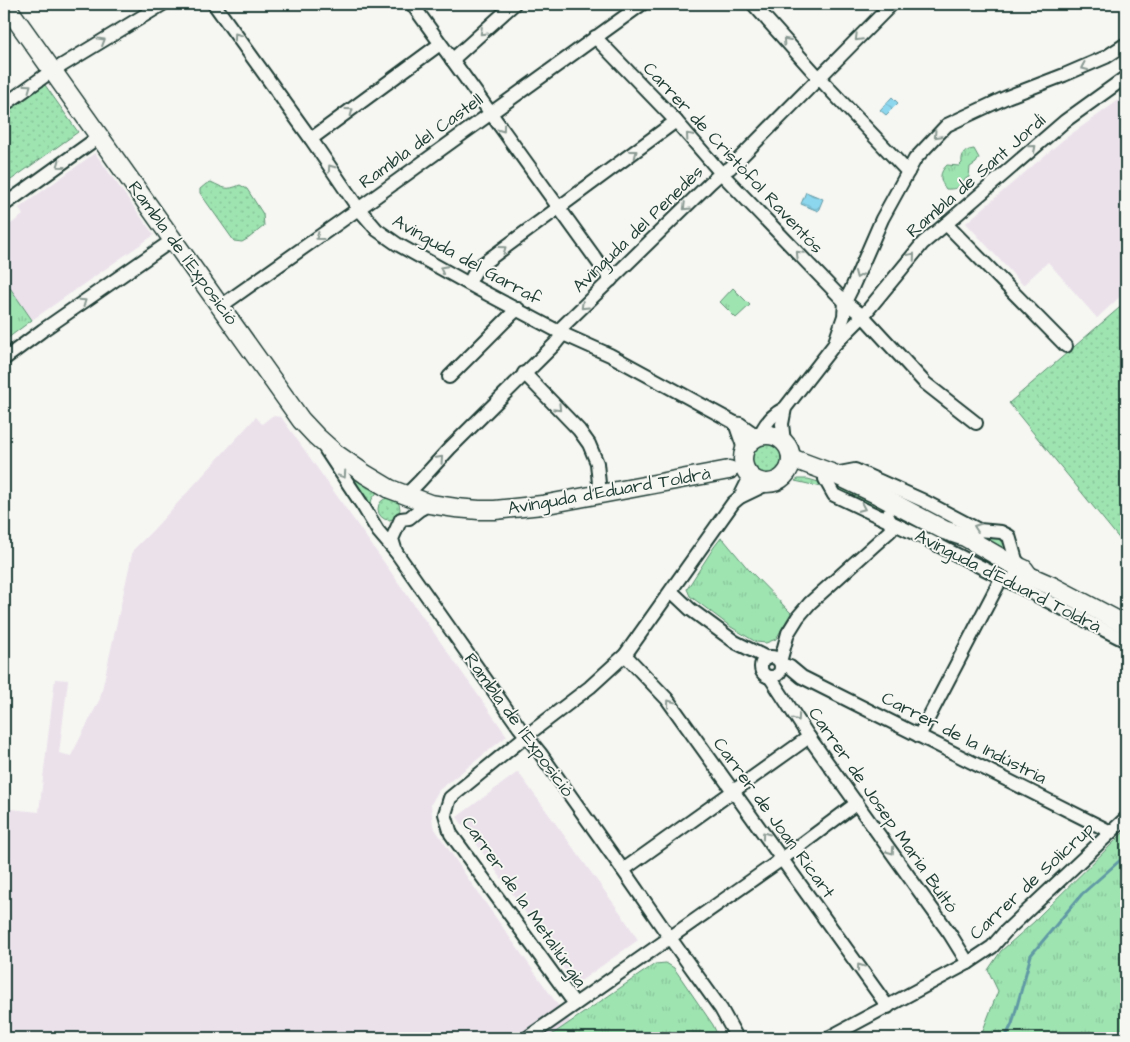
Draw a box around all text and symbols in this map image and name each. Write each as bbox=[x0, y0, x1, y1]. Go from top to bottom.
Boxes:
one-way arrow bbox=[480, 26, 489, 35]
one-way arrow bbox=[234, 32, 243, 42]
one-way arrow bbox=[855, 33, 864, 42]
one-way arrow bbox=[97, 37, 106, 47]
one-way arrow bbox=[783, 38, 792, 47]
street label: Carrer de Cristòfol Raventós bbox=[637, 57, 829, 259]
one-way arrow bbox=[1080, 61, 1088, 71]
one-way arrow bbox=[22, 84, 32, 93]
street label: Rambla del Castell bbox=[354, 87, 488, 195]
one-way arrow bbox=[344, 108, 353, 116]
street label: Rambla de Sant Jordi bbox=[901, 108, 1051, 244]
one-way arrow bbox=[496, 123, 505, 132]
one-way arrow bbox=[934, 129, 943, 138]
one-way arrow bbox=[686, 133, 695, 142]
one-way arrow bbox=[1028, 145, 1037, 154]
one-way arrow bbox=[628, 150, 637, 158]
one-way arrow bbox=[57, 159, 66, 167]
street label: Avinguda del Penedès bbox=[567, 160, 710, 299]
one-way arrow bbox=[328, 164, 337, 174]
street label: Rambla de l'Exposició bbox=[122, 176, 244, 330]
one-way arrow bbox=[683, 201, 692, 210]
street label: Avinguda del Garraf bbox=[387, 209, 546, 312]
one-way arrow bbox=[315, 231, 325, 240]
one-way arrow bbox=[497, 247, 506, 255]
one-way arrow bbox=[796, 251, 805, 260]
one-way arrow bbox=[907, 253, 915, 262]
one-way arrow bbox=[440, 265, 449, 275]
one-way arrow bbox=[853, 270, 864, 279]
one-way arrow bbox=[77, 299, 87, 308]
one-way arrow bbox=[581, 300, 590, 309]
one-way arrow bbox=[552, 403, 561, 412]
one-way arrow bbox=[434, 456, 443, 465]
street label: Avinguda d'Eduard Toldrà bbox=[505, 461, 713, 522]
one-way arrow bbox=[336, 470, 346, 479]
one-way arrow bbox=[857, 501, 866, 512]
street label: Avinguda d'Eduard Toldrà bbox=[910, 523, 1105, 640]
one-way arrow bbox=[973, 523, 982, 533]
street label: Rambla de l'Exposició bbox=[458, 648, 580, 802]
street label: Carrer de la Indústria bbox=[877, 685, 1051, 791]
one-way arrow bbox=[667, 699, 676, 709]
street label: Carrer de Josep Maria Bultó bbox=[802, 702, 964, 918]
one-way arrow bbox=[791, 712, 800, 722]
street label: Carrer de Joan Ricart bbox=[707, 733, 841, 904]
street label: Carrer de la Metal·lúrgia bbox=[455, 811, 593, 993]
street label: Carrer de Solicrup bbox=[964, 816, 1100, 946]
one-way arrow bbox=[762, 832, 770, 841]
one-way arrow bbox=[885, 845, 894, 855]
one-way arrow bbox=[857, 964, 865, 973]

